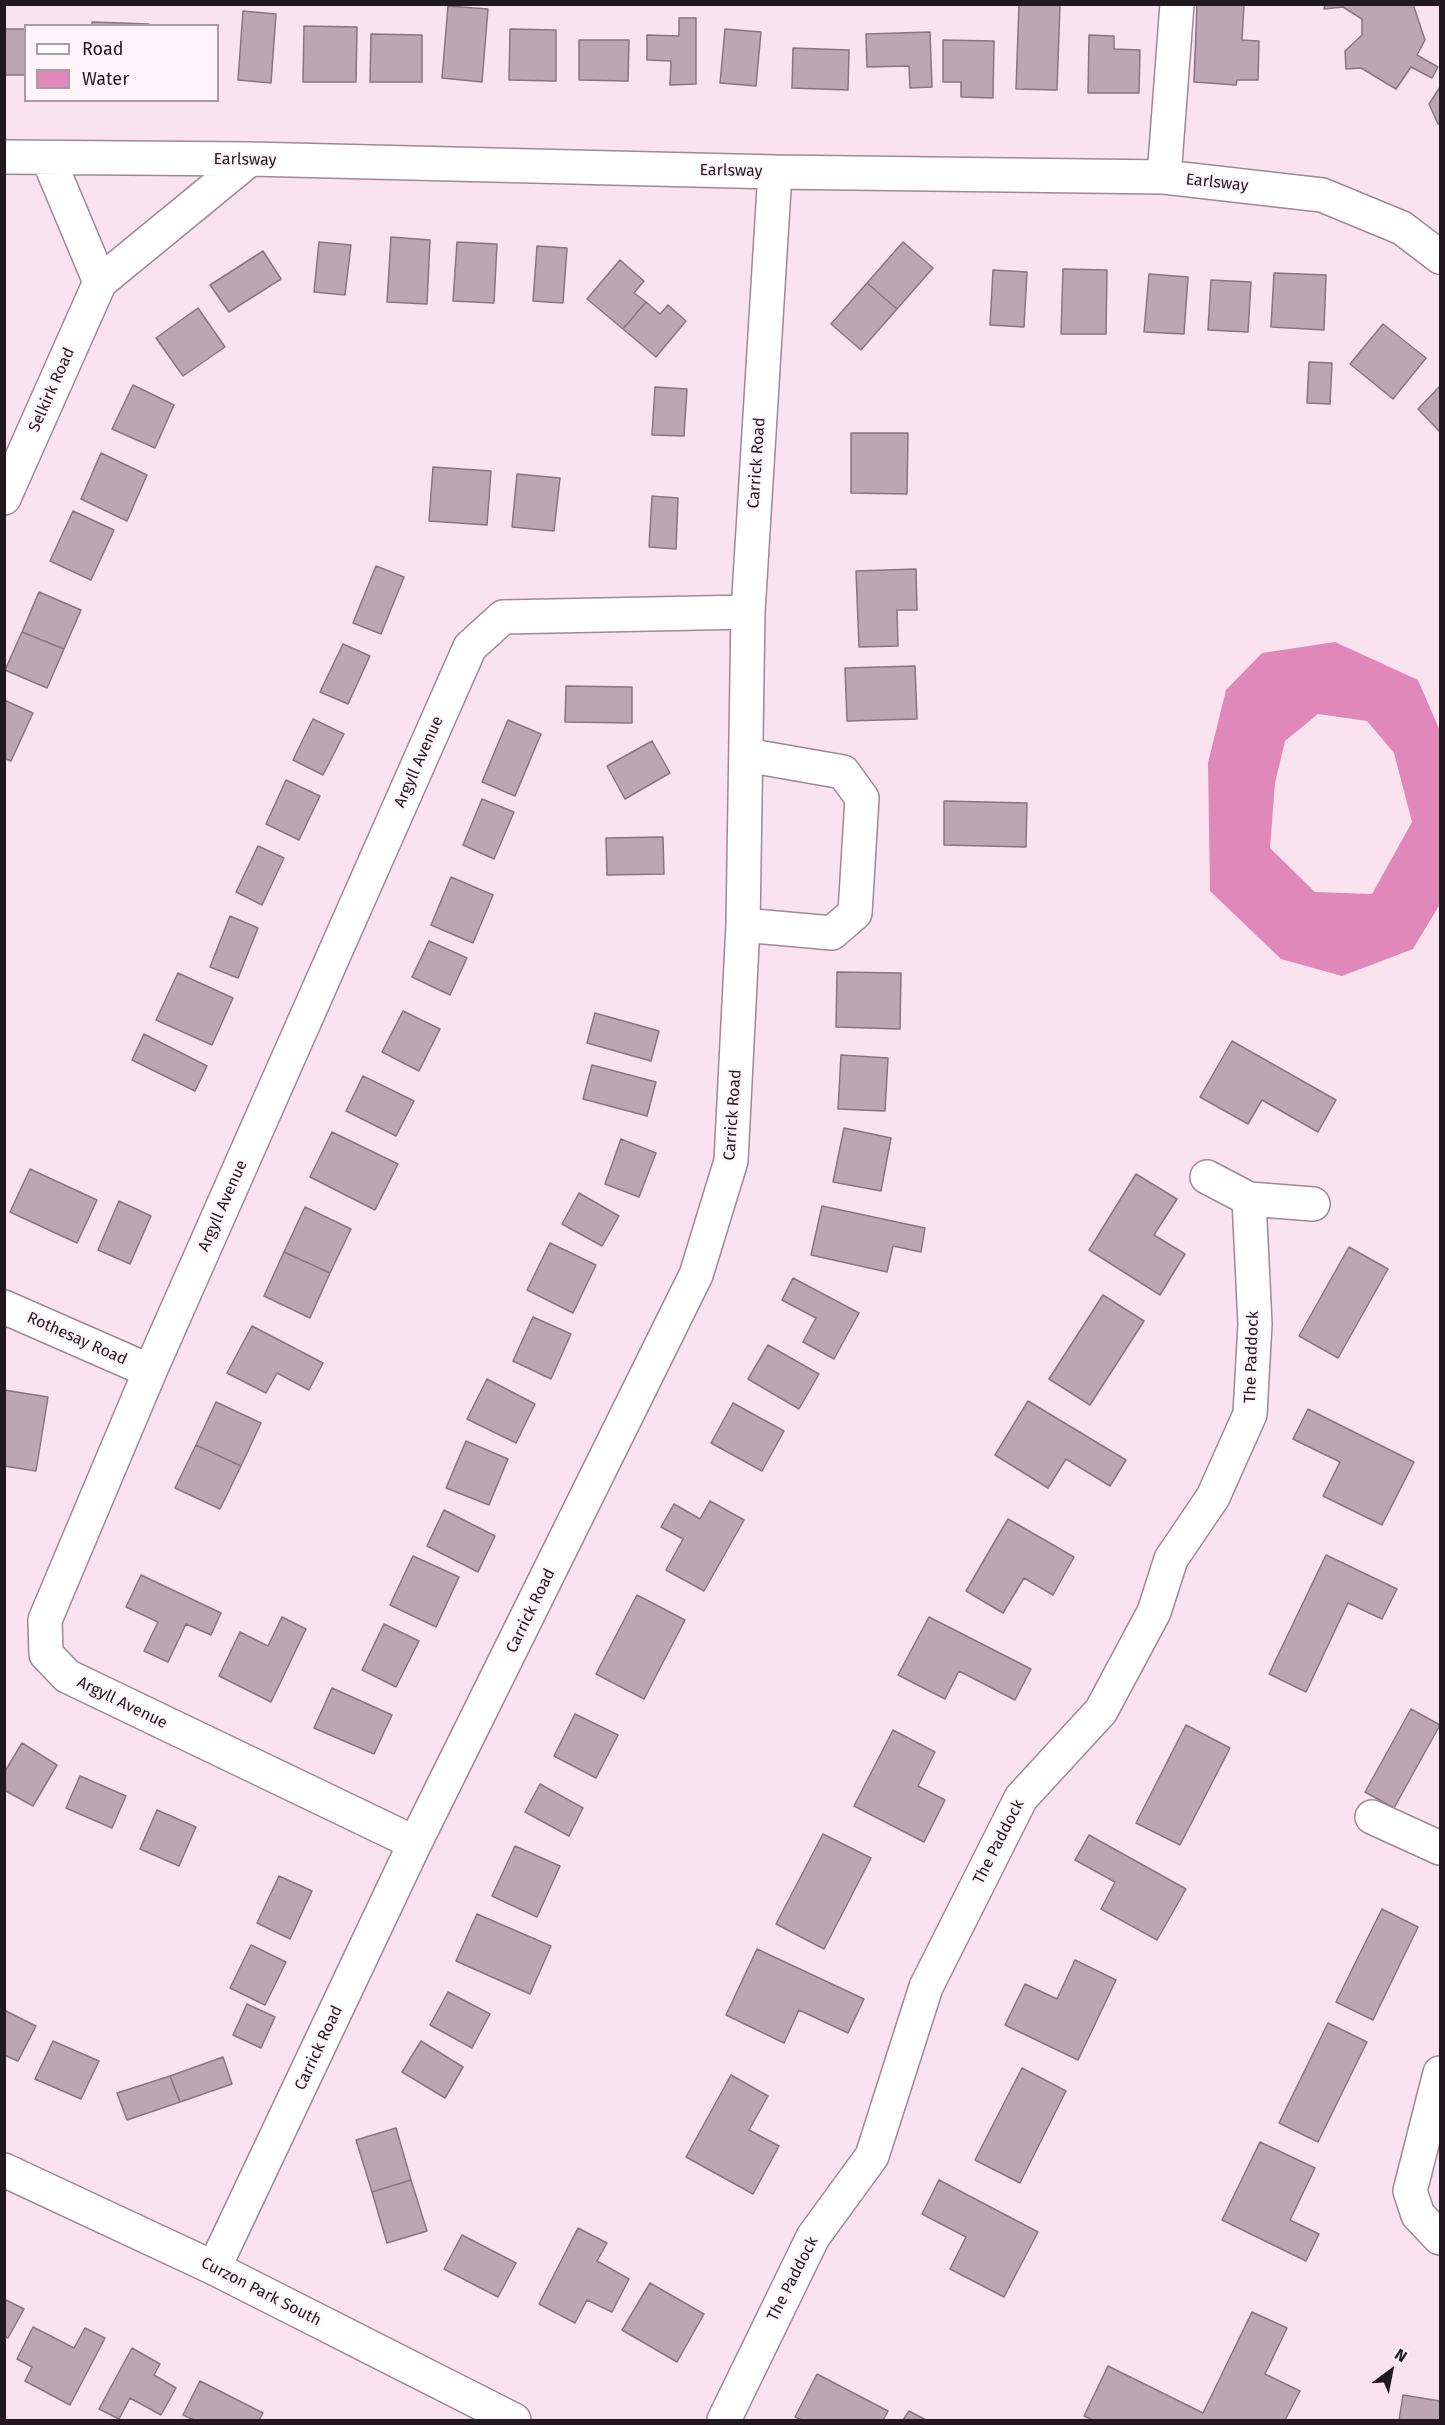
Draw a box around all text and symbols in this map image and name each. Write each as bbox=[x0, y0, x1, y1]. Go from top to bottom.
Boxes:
legend bbox=[24, 24, 219, 102]
text: Road bbox=[82, 38, 124, 60]
text: Water bbox=[82, 68, 129, 90]
street label: Earlsway bbox=[213, 150, 277, 170]
street label: Earlsway bbox=[699, 161, 763, 181]
street label: Earlsway bbox=[1185, 170, 1249, 196]
street label: Selkirk Road bbox=[25, 345, 79, 435]
street label: Carrick Road bbox=[744, 417, 770, 509]
street label: Argyll Avenue bbox=[390, 713, 448, 811]
street label: Carrick Road bbox=[720, 1069, 746, 1161]
street label: Argyll Avenue bbox=[194, 1157, 252, 1255]
street label: Rothesay Road bbox=[24, 1308, 130, 1370]
street label: The Paddock bbox=[1241, 1311, 1263, 1403]
street label: Carrick Road bbox=[502, 1566, 560, 1656]
street label: Argyll Avenue bbox=[74, 1673, 170, 1733]
street label: The Paddock bbox=[970, 1797, 1028, 1887]
street label: Carrick Road bbox=[291, 2003, 347, 2093]
street label: The Paddock bbox=[764, 2234, 822, 2324]
street label: Curzon Park South bbox=[198, 2253, 324, 2331]
north arrow bbox=[1361, 2341, 1421, 2401]
text: N bbox=[1391, 2344, 1410, 2366]

